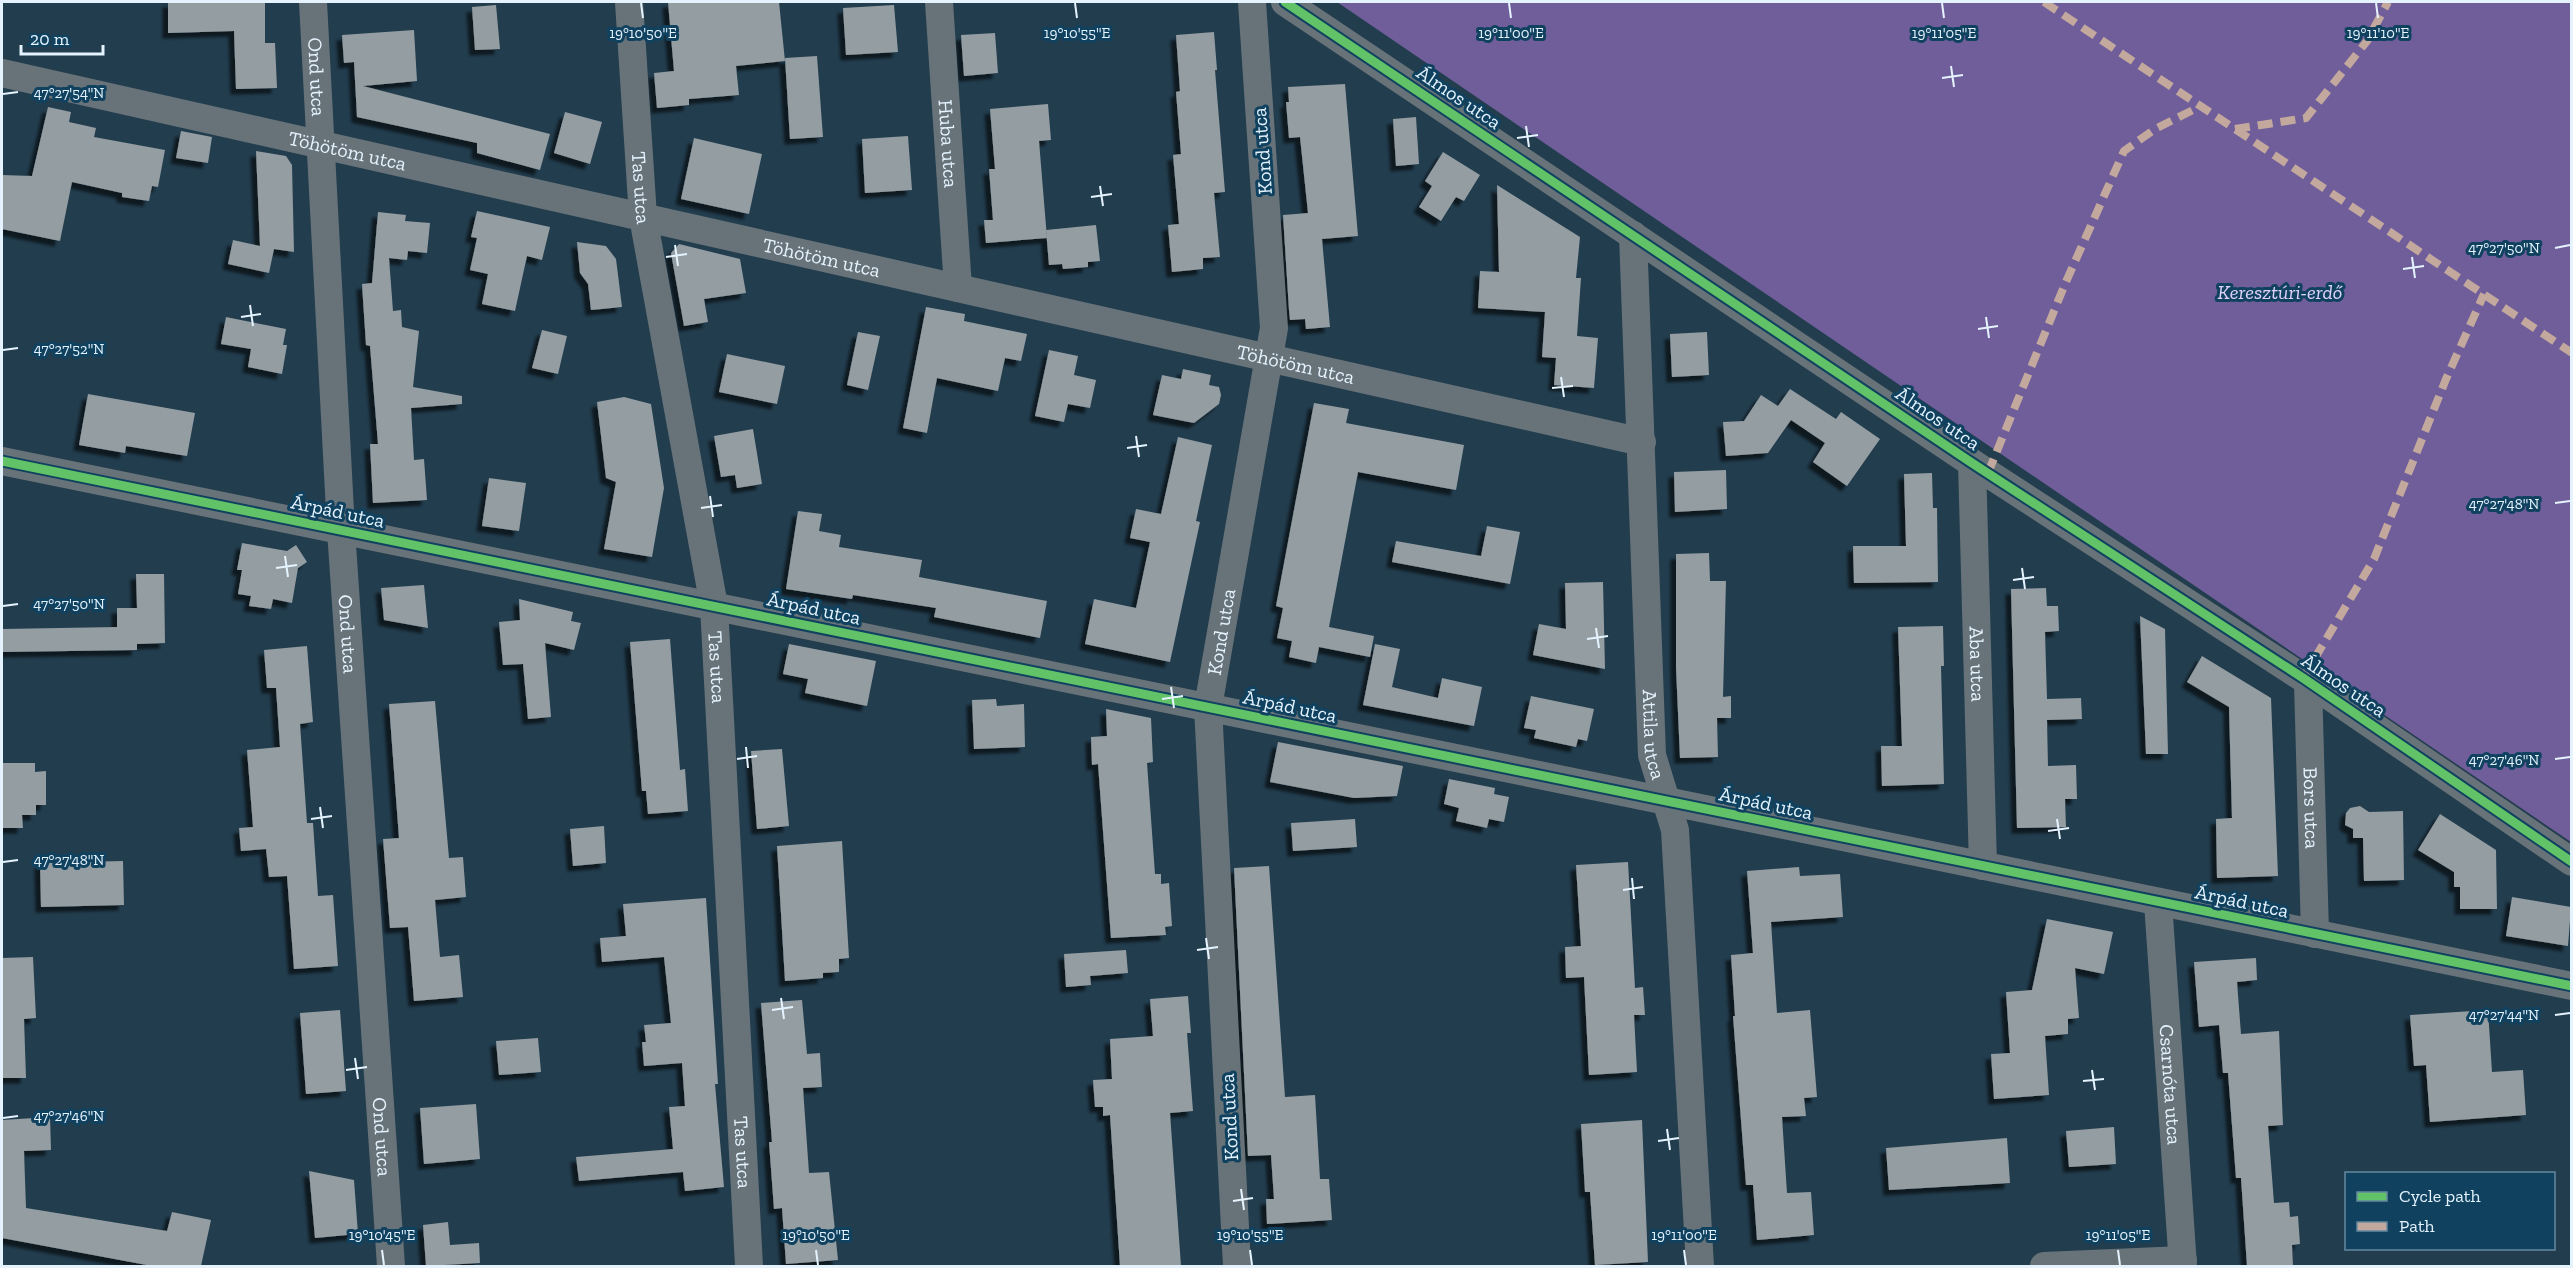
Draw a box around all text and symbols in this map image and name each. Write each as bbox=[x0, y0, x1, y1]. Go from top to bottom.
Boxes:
scale bar bbox=[21, 18, 104, 56]
text: 19°10'50"E bbox=[609, 24, 677, 42]
text: 19°10'55"E bbox=[1044, 24, 1111, 42]
text: 19°11'00"E bbox=[1478, 24, 1544, 42]
text: 19°11'05"E bbox=[1912, 24, 1976, 42]
text: 19°11'10"E bbox=[2347, 24, 2409, 42]
text: 20 m bbox=[30, 28, 70, 50]
street label: Ond utca bbox=[303, 37, 331, 117]
street label: Álmos utca bbox=[1412, 60, 1506, 134]
text: 47°27'54"N bbox=[34, 84, 104, 102]
street label: Huba utca bbox=[934, 99, 963, 189]
street label: Kond utca bbox=[1247, 106, 1277, 195]
street label: Töhötöm utca bbox=[286, 126, 409, 176]
street label: Tas utca bbox=[627, 151, 656, 226]
street label: Töhötöm utca bbox=[760, 233, 883, 282]
text: 47°27'50"N bbox=[2468, 239, 2540, 257]
park label: Keresztúri-erdő bbox=[2218, 280, 2343, 304]
street label: Töhötöm utca bbox=[1235, 339, 1357, 389]
text: 47°27'52"N bbox=[34, 340, 104, 358]
street label: Álmos utca bbox=[1891, 381, 1985, 455]
street label: Árpád utca bbox=[289, 489, 387, 533]
text: 47°27'48"N bbox=[2469, 495, 2539, 513]
street label: Árpád utca bbox=[765, 586, 863, 630]
street label: Kond utca bbox=[1202, 586, 1240, 677]
street label: Ond utca bbox=[333, 594, 363, 675]
text: 47°27'50"N bbox=[33, 595, 105, 613]
street label: Aba utca bbox=[1964, 626, 1991, 702]
street label: Tas utca bbox=[703, 630, 731, 704]
street label: Álmos utca bbox=[2297, 648, 2391, 722]
street label: Árpád utca bbox=[1241, 684, 1339, 728]
street label: Attila utca bbox=[1638, 689, 1671, 783]
text: 47°27'46"N bbox=[2469, 751, 2539, 769]
street label: Bors utca bbox=[2298, 767, 2325, 849]
street label: Árpád utca bbox=[1717, 781, 1815, 825]
text: 47°27'48"N bbox=[34, 851, 104, 869]
street label: Árpád utca bbox=[2193, 879, 2291, 923]
text: 47°27'44"N bbox=[2469, 1006, 2539, 1024]
street label: Csarnóta utca bbox=[2154, 1024, 2187, 1146]
street label: Kond utca bbox=[1215, 1072, 1243, 1161]
street label: Ond utca bbox=[368, 1097, 397, 1177]
text: 47°27'46"N bbox=[34, 1107, 104, 1125]
street label: Tas utca bbox=[729, 1116, 757, 1189]
legend bbox=[2345, 1172, 2555, 1250]
text: Cycle path bbox=[2399, 1185, 2481, 1207]
text: Path bbox=[2399, 1215, 2435, 1237]
text: 19°10'45"E bbox=[349, 1226, 415, 1244]
text: 19°10'50"E bbox=[782, 1226, 850, 1244]
text: 19°10'55"E bbox=[1217, 1226, 1284, 1244]
text: 19°11'00"E bbox=[1651, 1226, 1717, 1244]
text: 19°11'05"E bbox=[2086, 1226, 2150, 1244]

